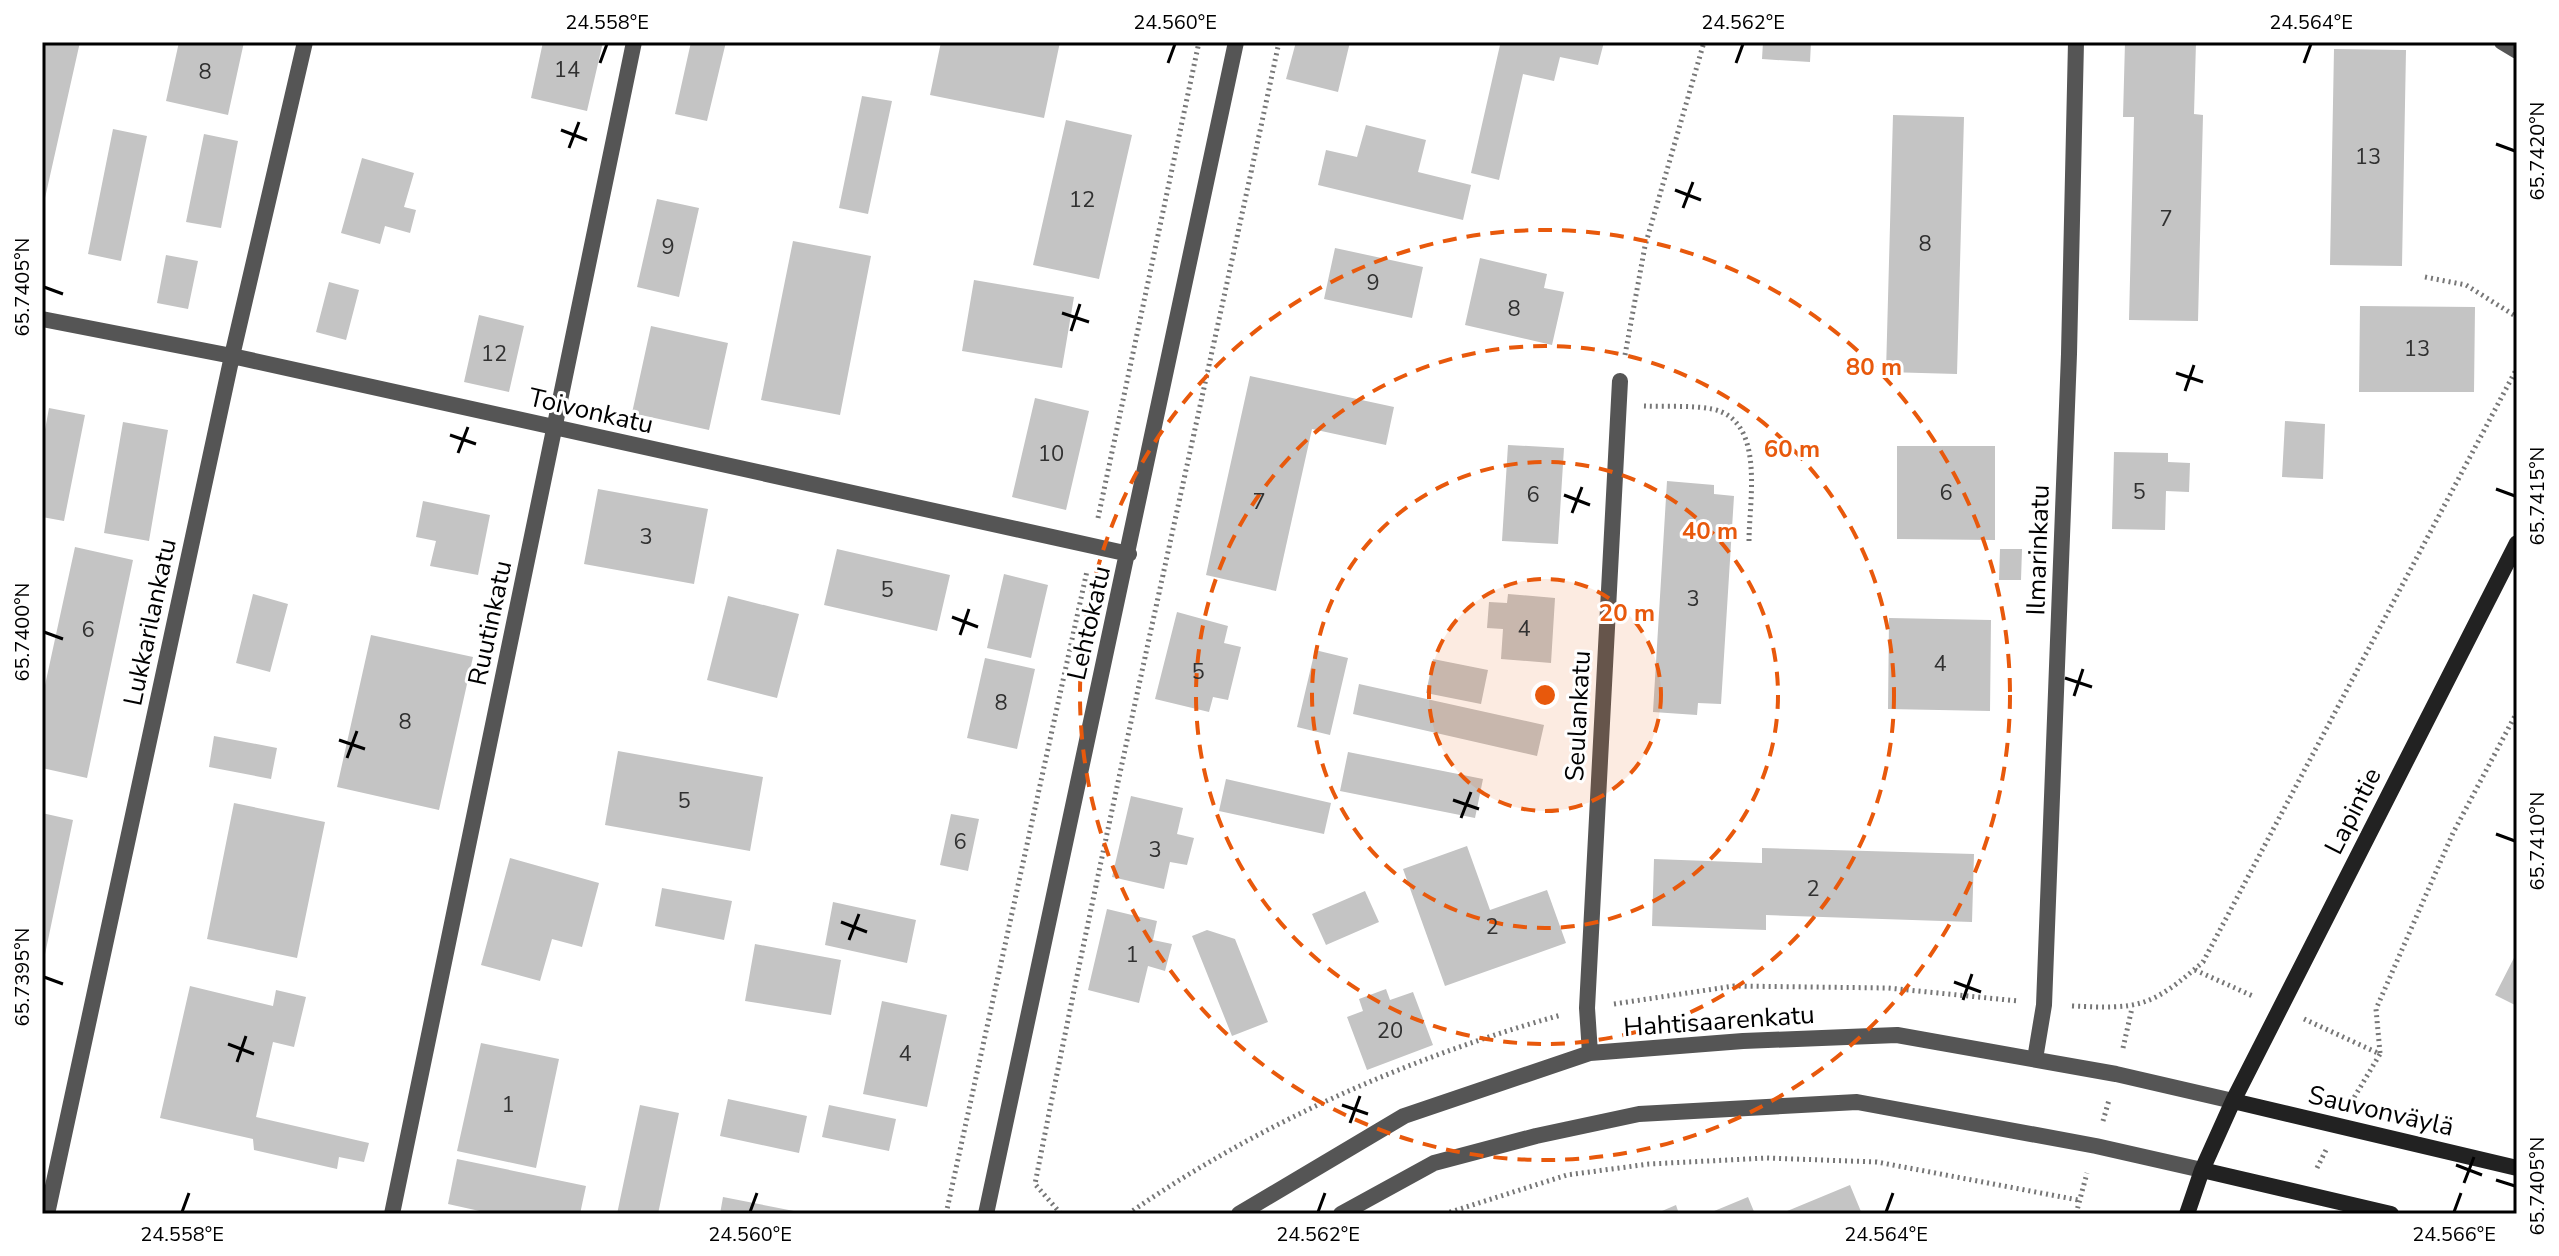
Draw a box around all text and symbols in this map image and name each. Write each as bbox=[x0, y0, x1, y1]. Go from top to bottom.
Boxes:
text: 24.558°E bbox=[565, 9, 649, 36]
text: 24.560°E bbox=[1133, 9, 1217, 36]
text: 24.562°E bbox=[1701, 9, 1785, 36]
text: 24.564°E bbox=[2269, 9, 2353, 36]
house number: 14 bbox=[554, 55, 580, 85]
house number: 8 bbox=[198, 57, 212, 87]
text: 65.7420°N bbox=[2524, 102, 2551, 200]
house number: 13 bbox=[2355, 142, 2381, 172]
house number: 12 bbox=[1069, 185, 1095, 215]
house number: 7 bbox=[2159, 204, 2173, 234]
house number: 8 bbox=[1918, 229, 1932, 259]
house number: 9 bbox=[661, 232, 675, 262]
text: 65.7405°N bbox=[9, 238, 36, 336]
house number: 9 bbox=[1366, 268, 1380, 298]
house number: 8 bbox=[1507, 294, 1521, 324]
house number: 13 bbox=[2404, 334, 2430, 364]
house number: 12 bbox=[481, 339, 507, 369]
text: 80 m bbox=[1846, 351, 1902, 383]
street label: Toivonkatu bbox=[525, 380, 657, 442]
text: 60 m bbox=[1764, 433, 1820, 465]
house number: 10 bbox=[1038, 439, 1064, 469]
text: 65.7415°N bbox=[2524, 447, 2551, 545]
house number: 5 bbox=[2132, 477, 2146, 507]
house number: 6 bbox=[1939, 478, 1953, 508]
house number: 6 bbox=[1526, 480, 1540, 510]
street label: Ilmarinkatu bbox=[2018, 484, 2058, 616]
house number: 7 bbox=[1252, 487, 1266, 517]
text: 40 m bbox=[1682, 515, 1738, 547]
house number: 3 bbox=[639, 522, 653, 552]
street label: Lukkarilankatu bbox=[115, 535, 185, 709]
street label: Ruutinkatu bbox=[460, 557, 520, 689]
street label: Lehtokatu bbox=[1059, 562, 1119, 684]
house number: 5 bbox=[880, 575, 894, 605]
text: 65.7400°N bbox=[9, 583, 36, 681]
house number: 3 bbox=[1686, 584, 1700, 614]
text: 20 m bbox=[1599, 597, 1655, 629]
house number: 4 bbox=[1517, 614, 1531, 644]
house number: 6 bbox=[81, 615, 95, 645]
house number: 4 bbox=[1933, 649, 1947, 679]
street label: Seulankatu bbox=[1557, 650, 1599, 782]
house number: 5 bbox=[1191, 657, 1205, 687]
centre of rings bbox=[1531, 681, 1559, 709]
house number: 8 bbox=[994, 688, 1008, 718]
house number: 8 bbox=[398, 707, 412, 737]
street label: Lapintie bbox=[2316, 762, 2390, 860]
house number: 5 bbox=[677, 786, 691, 816]
text: 65.7410°N bbox=[2524, 792, 2551, 890]
house number: 6 bbox=[953, 827, 967, 857]
house number: 3 bbox=[1148, 835, 1162, 865]
house number: 2 bbox=[1806, 874, 1820, 904]
house number: 2 bbox=[1485, 912, 1499, 942]
text: 65.7395°N bbox=[9, 928, 36, 1026]
house number: 1 bbox=[1125, 940, 1139, 970]
street label: Hahtisaarenkatu bbox=[1622, 997, 1816, 1045]
house number: 20 bbox=[1377, 1016, 1403, 1046]
house number: 4 bbox=[898, 1039, 912, 1069]
street label: Sauvonväylä bbox=[2305, 1077, 2457, 1145]
house number: 1 bbox=[501, 1090, 515, 1120]
text: 65.7405°N bbox=[2524, 1137, 2551, 1235]
text: 24.558°E bbox=[140, 1221, 224, 1248]
text: 24.560°E bbox=[708, 1221, 792, 1248]
text: 24.562°E bbox=[1276, 1221, 1360, 1248]
text: 24.564°E bbox=[1844, 1221, 1928, 1248]
text: 24.566°E bbox=[2412, 1221, 2496, 1248]

